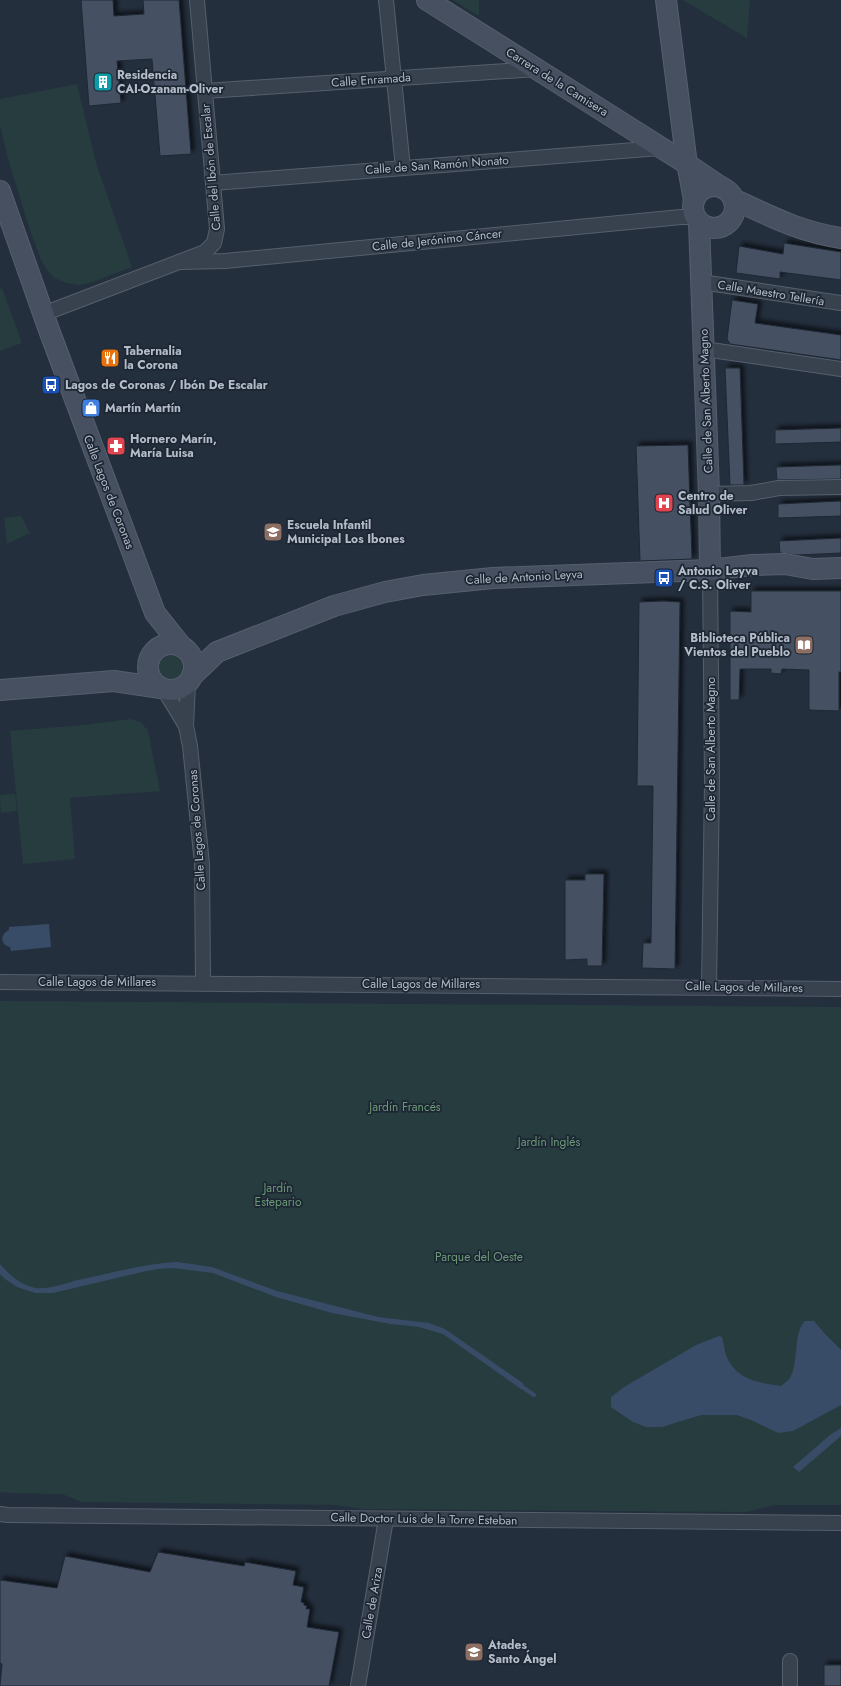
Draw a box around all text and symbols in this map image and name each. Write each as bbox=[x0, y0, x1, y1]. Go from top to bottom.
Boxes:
street label: Carrera de la Camisera bbox=[502, 43, 612, 121]
place label: Residencia CAI-Ozanam-Oliver bbox=[117, 66, 223, 98]
street label: Calle Enramada bbox=[331, 68, 412, 92]
building icon: Residencia CAI-Ozanam-Oliver bbox=[92, 71, 114, 93]
street label: Calle del Ibón de Escalar bbox=[196, 102, 226, 231]
street label: Calle de San Ramón Nonato bbox=[365, 151, 510, 179]
street label: Calle de Jerónimo Cáncer bbox=[371, 224, 504, 256]
street label: Calle Maestro Tellería bbox=[716, 276, 826, 310]
street label: Calle de San Alberto Magno bbox=[694, 328, 718, 473]
place label: Tabernalia la Corona bbox=[124, 342, 182, 374]
restaurant icon: Tabernalia la Corona bbox=[99, 347, 121, 369]
bus stop icon: Lagos de Coronas / Ibón De Escalar bbox=[40, 374, 62, 396]
place label: Lagos de Coronas / Ibón De Escalar bbox=[65, 376, 268, 394]
shop icon: Martín Martín bbox=[80, 397, 102, 419]
place label: Martín Martín bbox=[105, 399, 181, 417]
place label: Hornero Marín, María Luisa bbox=[130, 430, 217, 462]
street label: Calle Lagos de Coronas bbox=[79, 432, 139, 552]
pharmacy icon: Hornero Marín, María Luisa bbox=[105, 435, 127, 457]
place label: Centro de Salud Oliver bbox=[678, 487, 748, 519]
hospital icon: Centro de Salud Oliver bbox=[653, 492, 675, 514]
place label: Escuela Infantil Municipal Los Ibones bbox=[287, 516, 405, 548]
school or university icon: Escuela Infantil Municipal Los Ibones bbox=[262, 521, 284, 543]
place label: Antonio Leyva / C.S. Oliver bbox=[677, 562, 758, 594]
street label: Calle de Antonio Leyva bbox=[465, 565, 583, 589]
bus stop icon: Antonio Leyva / C.S. Oliver bbox=[653, 567, 675, 589]
place label: Biblioteca Pública Vientos del Pueblo bbox=[683, 629, 790, 661]
library icon: Biblioteca Pública Vientos del Pueblo bbox=[793, 634, 815, 656]
street label: Calle de San Alberto Magno bbox=[702, 676, 720, 821]
street label: Calle Lagos de Coronas bbox=[184, 769, 210, 891]
street label: Calle Lagos de Millares bbox=[38, 973, 156, 991]
street label: Calle Lagos de Millares bbox=[362, 975, 480, 993]
street label: Calle Lagos de Millares bbox=[685, 977, 803, 997]
park label: Jardín Francés bbox=[367, 1098, 441, 1116]
park label: Jardín Inglés bbox=[516, 1133, 580, 1151]
park label: Jardín Estepario bbox=[255, 1179, 302, 1211]
park label: Parque del Oeste bbox=[435, 1248, 523, 1266]
street label: Calle Doctor Luis de la Torre Esteban bbox=[330, 1508, 518, 1530]
street label: Calle de Ariza bbox=[357, 1566, 387, 1640]
place label: Atades Santo Ángel bbox=[487, 1636, 557, 1668]
school or university icon: Atades Santo Ángel bbox=[463, 1641, 485, 1663]

